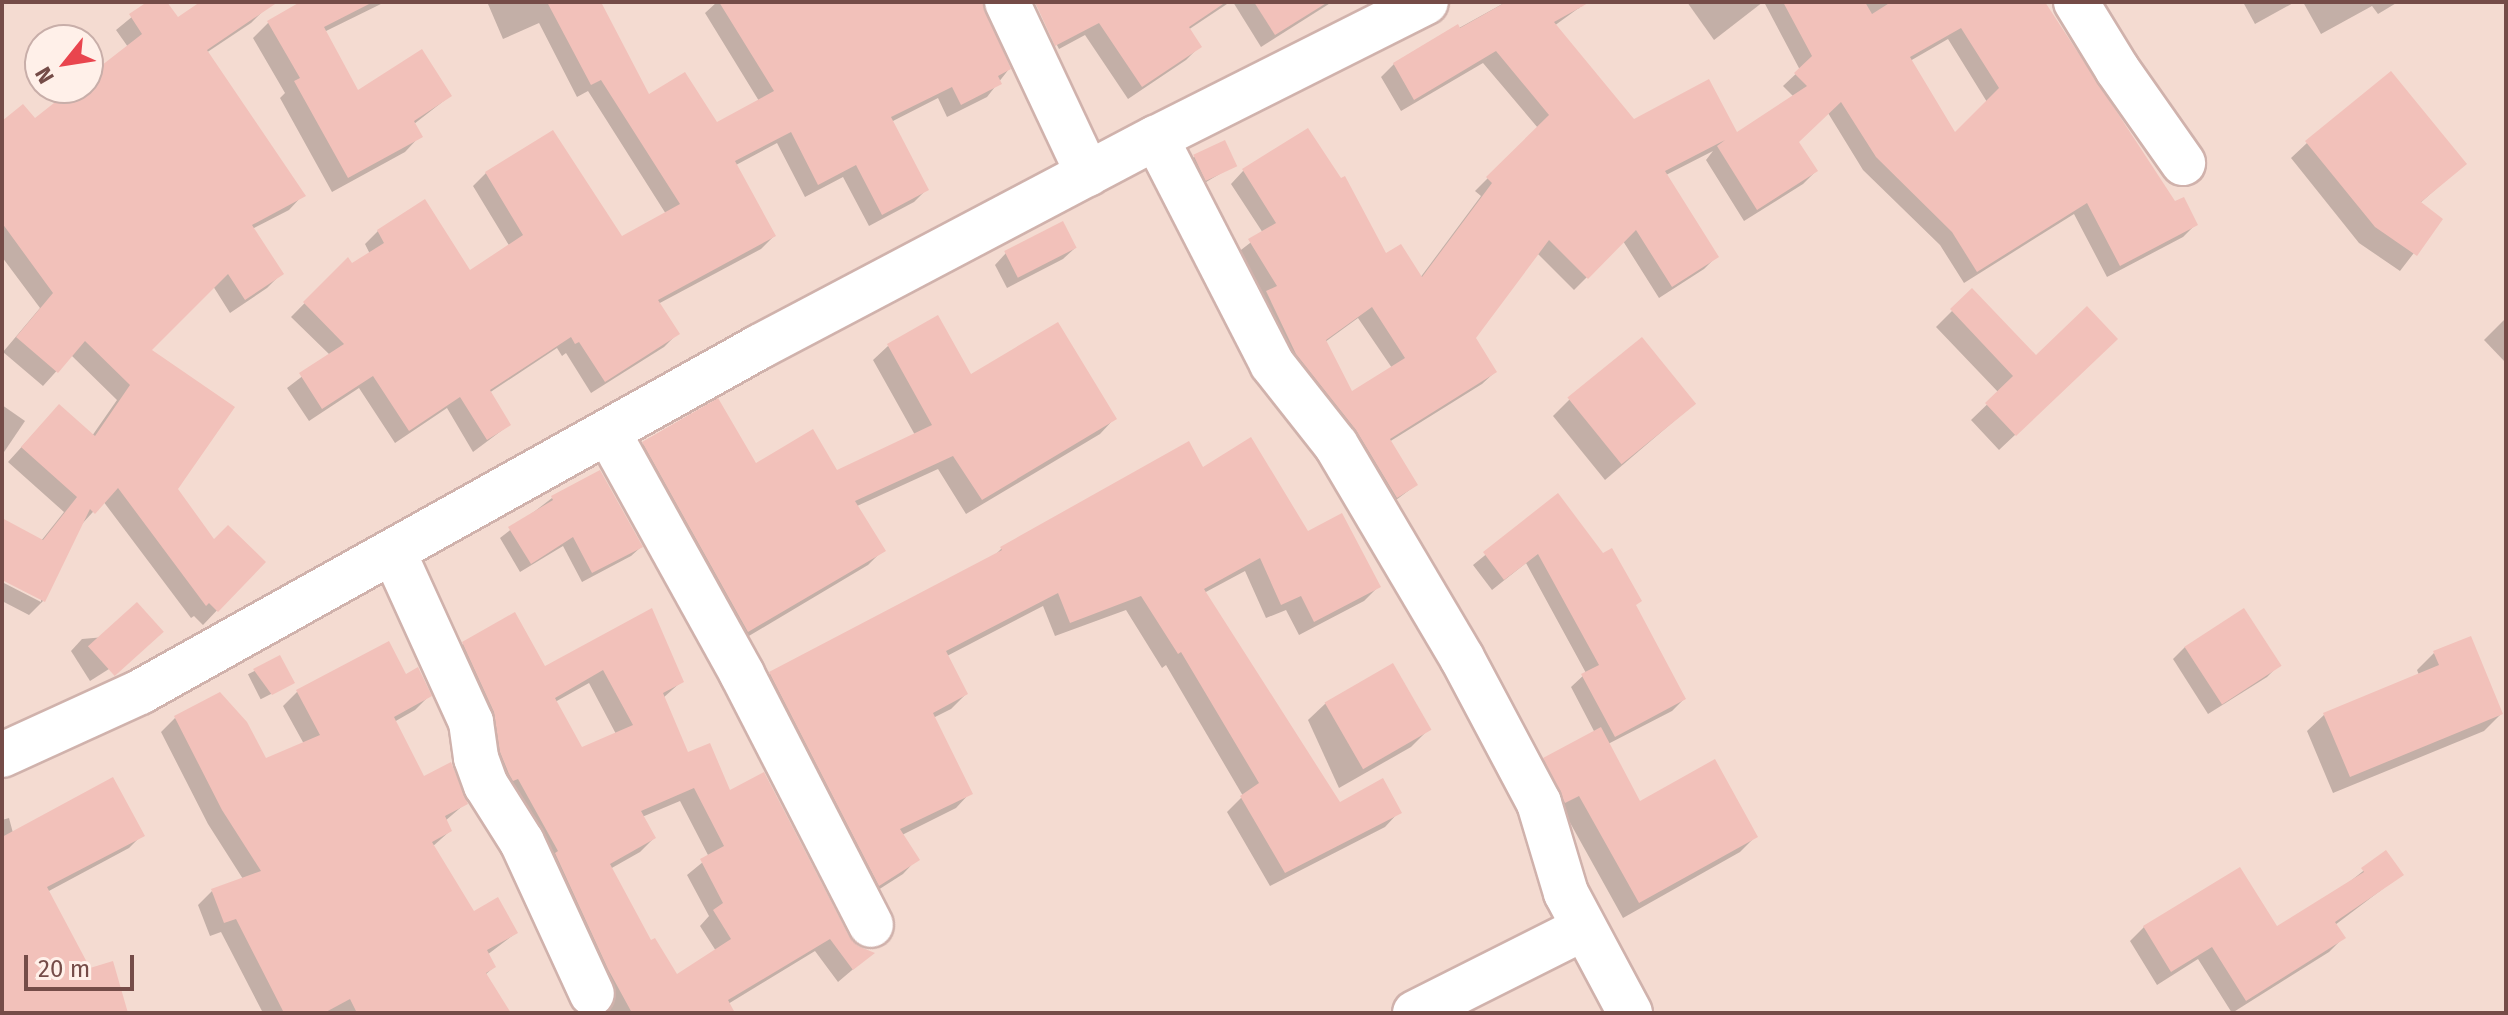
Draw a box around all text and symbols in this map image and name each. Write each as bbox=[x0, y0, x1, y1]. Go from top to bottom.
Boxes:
north arrow bbox=[24, 24, 104, 104]
text: N bbox=[29, 62, 60, 88]
scale bar bbox=[28, 939, 138, 989]
text: 20 m bbox=[38, 955, 90, 983]

